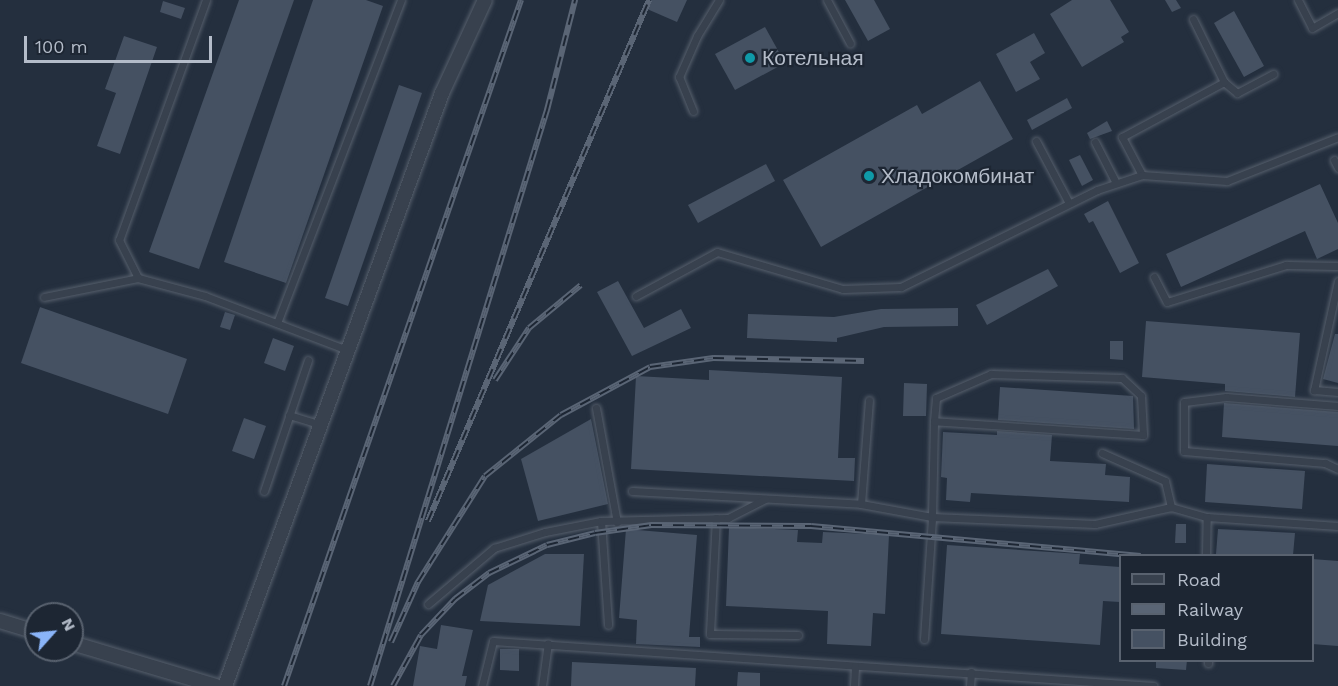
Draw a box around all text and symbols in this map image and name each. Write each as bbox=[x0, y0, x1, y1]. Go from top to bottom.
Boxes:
scale bar bbox=[27, 24, 214, 62]
text: 100 m bbox=[35, 36, 88, 57]
place label: Котельная bbox=[762, 45, 864, 71]
marker: Котельная bbox=[743, 51, 757, 65]
place label: Хладокомбинат bbox=[881, 163, 1034, 189]
marker: Хладокомбинат bbox=[862, 169, 876, 183]
legend bbox=[1119, 554, 1314, 662]
text: Road bbox=[1177, 569, 1221, 590]
text: Railway bbox=[1177, 599, 1243, 620]
north arrow bbox=[24, 602, 84, 662]
text: N bbox=[58, 615, 80, 634]
text: Building bbox=[1177, 629, 1247, 650]

